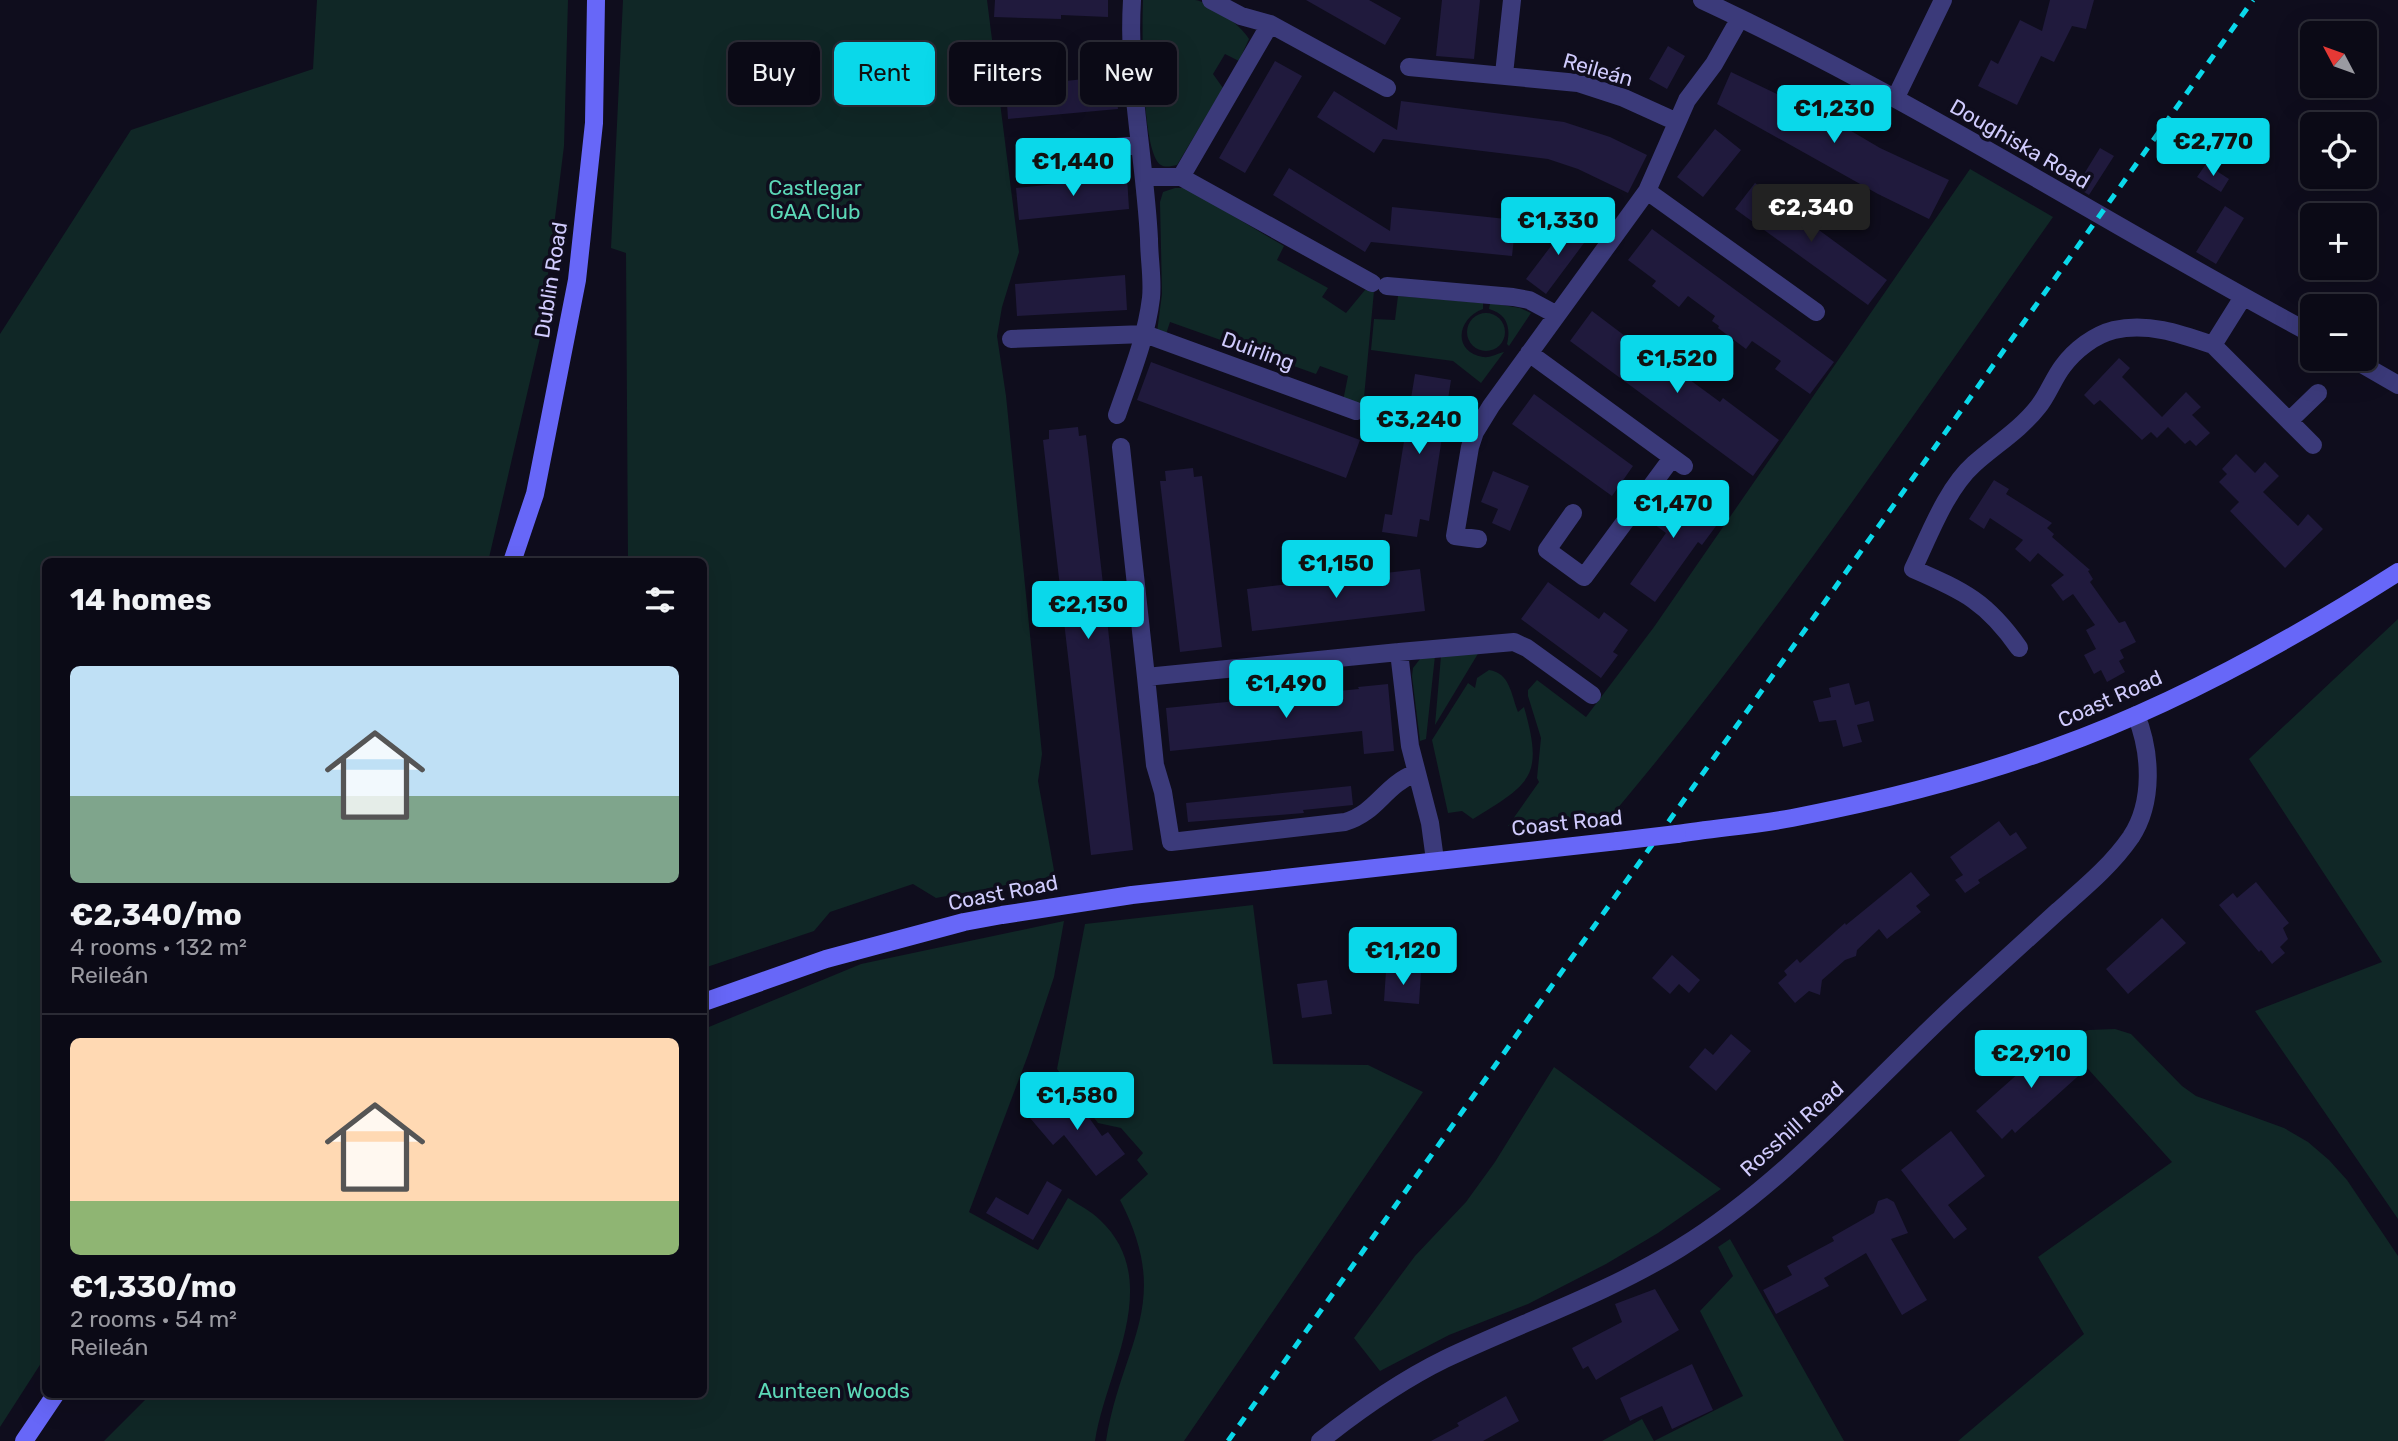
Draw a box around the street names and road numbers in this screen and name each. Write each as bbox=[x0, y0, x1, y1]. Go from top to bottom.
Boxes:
street label: Reileán bbox=[1560, 48, 1636, 91]
street label: Doughiska Road bbox=[1946, 93, 2095, 194]
street label: Dublin Road bbox=[529, 220, 572, 340]
street label: Duirling bbox=[1218, 326, 1298, 375]
street label: Coast Road bbox=[2054, 664, 2166, 733]
street label: Coast Road bbox=[1510, 804, 1624, 841]
street label: Coast Road bbox=[946, 870, 1060, 915]
street label: Rosshill Road bbox=[1735, 1076, 1848, 1181]

